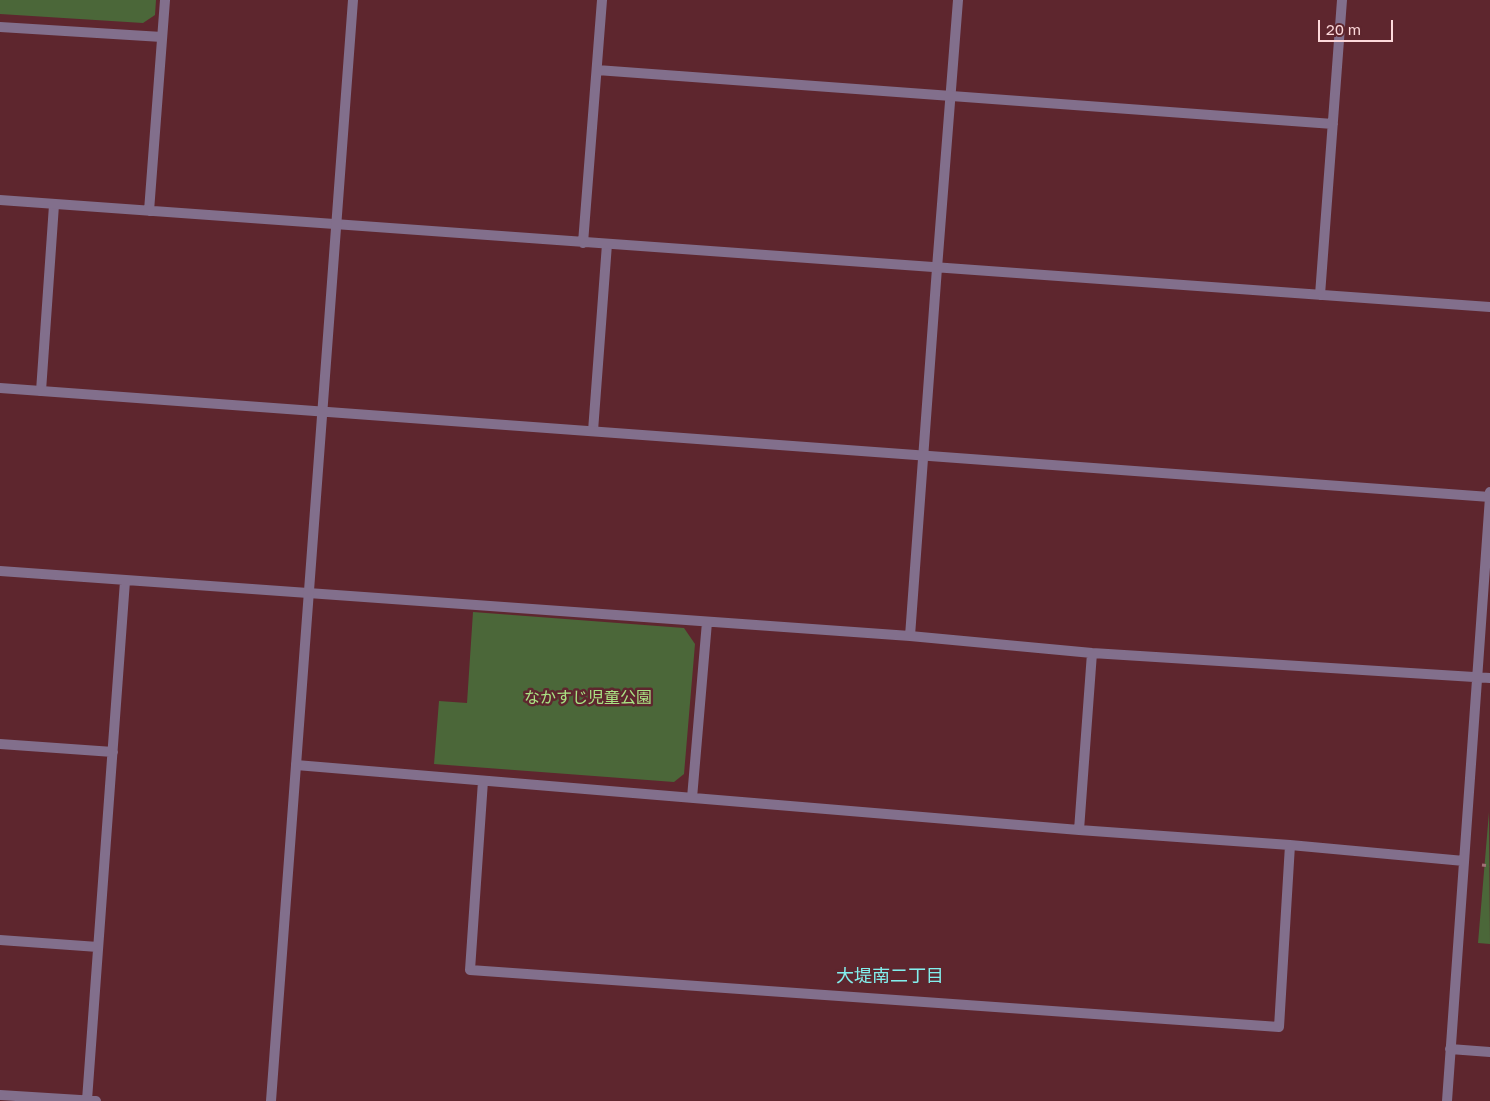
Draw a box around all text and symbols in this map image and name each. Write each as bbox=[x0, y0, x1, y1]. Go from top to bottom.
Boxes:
scale bar bbox=[1320, 10, 1395, 42]
text: 20 m bbox=[1326, 20, 1361, 38]
park label: なかすじ児童公園 bbox=[524, 688, 652, 708]
district label: 大堤南二丁目 bbox=[836, 965, 944, 987]

